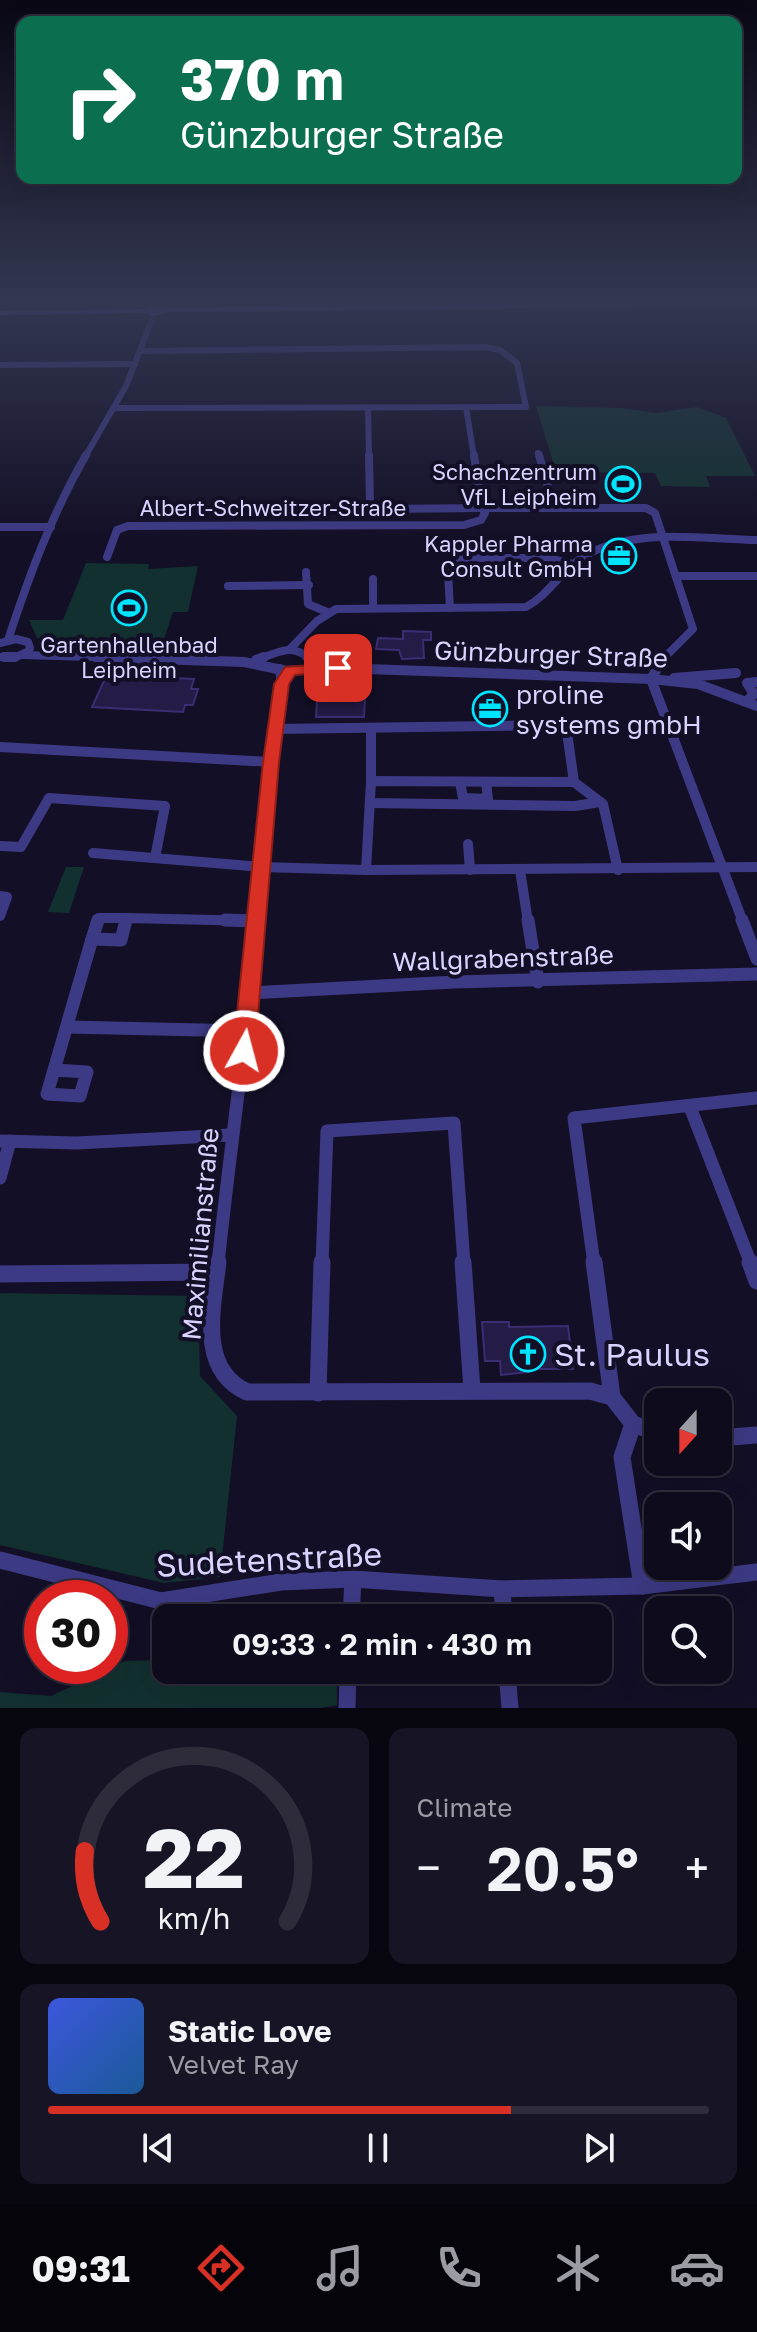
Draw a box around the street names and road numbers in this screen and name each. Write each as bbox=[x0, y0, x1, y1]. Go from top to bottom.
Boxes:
street label: Albert-Schweitzer-Straße bbox=[140, 494, 406, 521]
street label: Günzburger Straße bbox=[434, 634, 668, 674]
street label: Wallgrabenstraße bbox=[392, 939, 614, 977]
street label: Maximilianstraße bbox=[175, 1126, 225, 1342]
street label: Sudetenstraße bbox=[155, 1534, 383, 1584]

